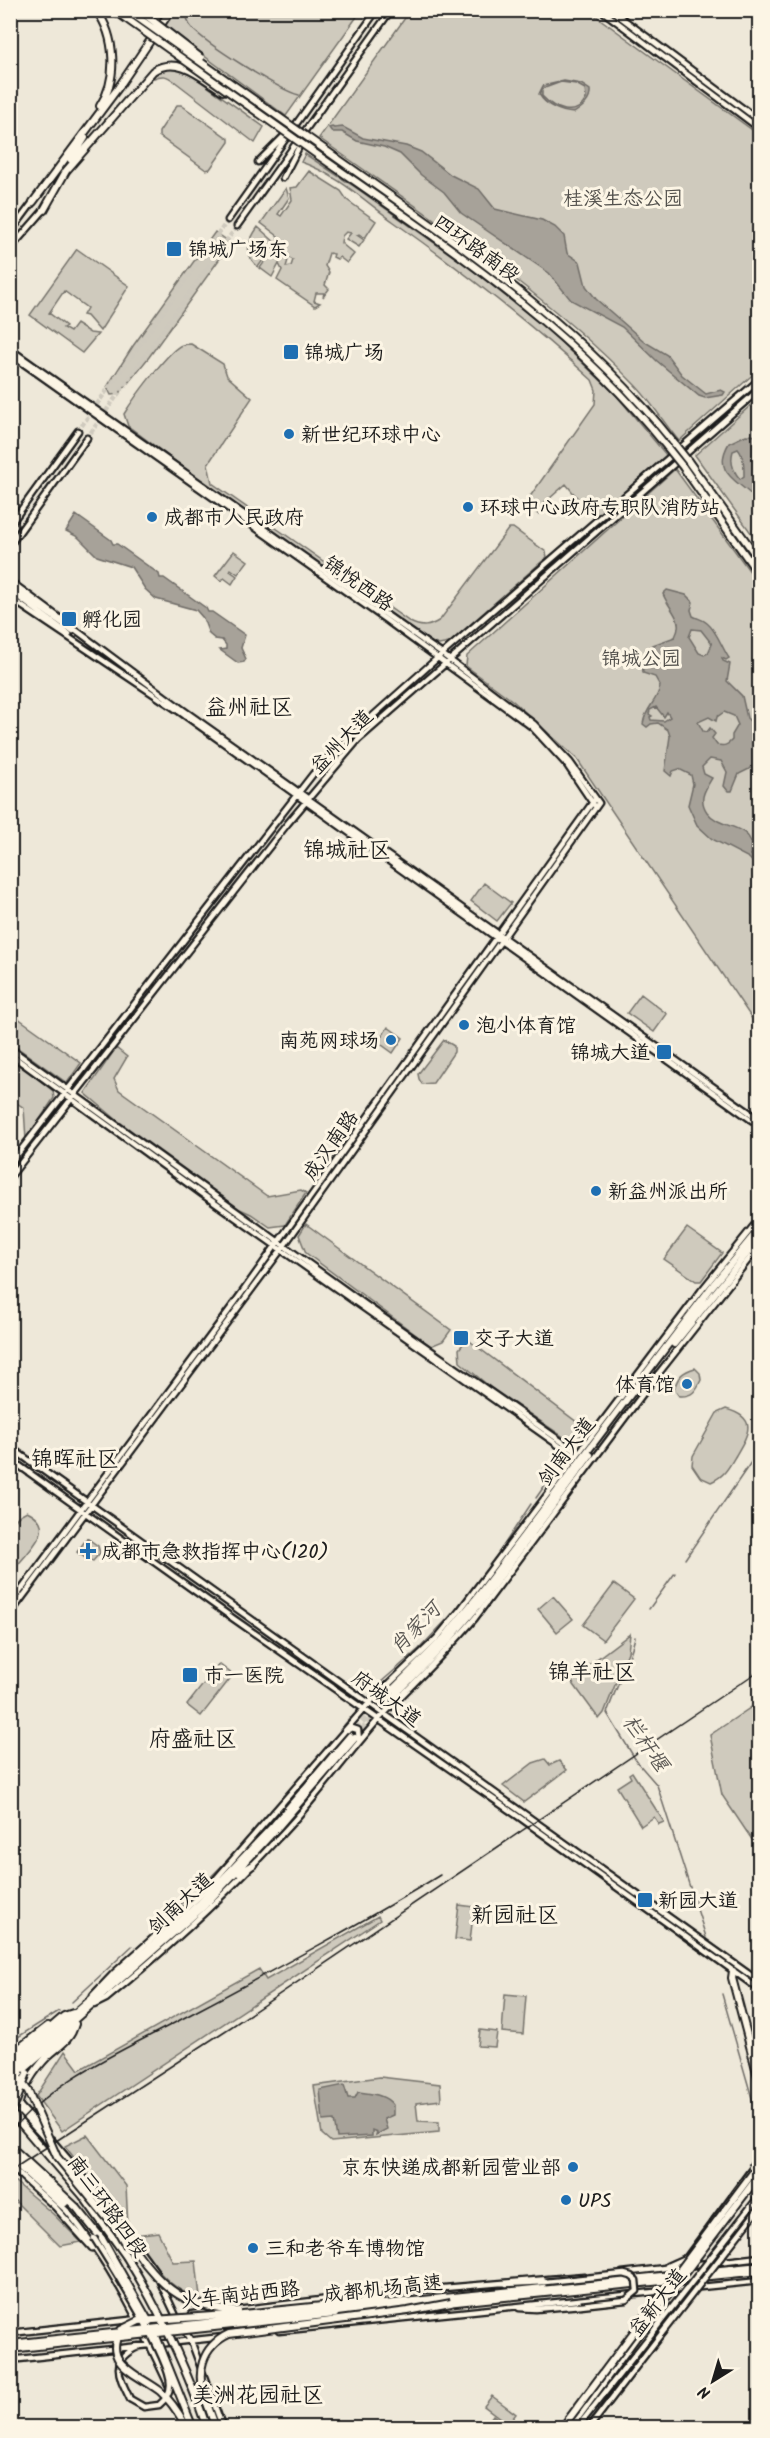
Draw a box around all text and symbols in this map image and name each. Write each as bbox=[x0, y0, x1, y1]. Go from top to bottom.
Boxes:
park label: 桂溪生态公园 bbox=[563, 184, 683, 216]
street label: 四环路南段 bbox=[426, 207, 526, 292]
place label: 锦城广场东 bbox=[188, 235, 288, 267]
marker: 锦城广场东 bbox=[165, 240, 183, 258]
place label: 锦城广场 bbox=[304, 338, 384, 370]
marker: 锦城广场 bbox=[282, 343, 300, 361]
place label: 新世纪环球中心 bbox=[301, 420, 441, 452]
marker: 新世纪环球中心 bbox=[282, 427, 296, 441]
place label: 环球中心政府专职队消防站 bbox=[480, 493, 720, 525]
marker: 环球中心政府专职队消防站 bbox=[461, 500, 475, 514]
place label: 成都市人民政府 bbox=[164, 503, 304, 535]
marker: 成都市人民政府 bbox=[145, 510, 159, 524]
street label: 锦悦西路 bbox=[316, 549, 401, 621]
place label: 孵化园 bbox=[82, 605, 142, 637]
marker: 孵化园 bbox=[60, 610, 78, 628]
park label: 锦城公园 bbox=[601, 644, 681, 676]
district label: 益州社区 bbox=[205, 691, 293, 726]
street label: 益州大道 bbox=[303, 703, 382, 782]
district label: 锦城社区 bbox=[303, 834, 391, 869]
place label: 泡小体育馆 bbox=[476, 1011, 576, 1043]
marker: 泡小体育馆 bbox=[457, 1018, 471, 1032]
place label: 南苑网球场 bbox=[279, 1026, 379, 1058]
marker: 南苑网球场 bbox=[384, 1033, 398, 1047]
place label: 锦城大道 bbox=[570, 1038, 650, 1070]
marker: 锦城大道 bbox=[655, 1043, 673, 1061]
street label: 成汉南路 bbox=[296, 1103, 368, 1188]
place label: 新益州派出所 bbox=[608, 1177, 728, 1209]
marker: 新益州派出所 bbox=[589, 1184, 603, 1198]
place label: 交子大道 bbox=[474, 1324, 554, 1356]
marker: 交子大道 bbox=[452, 1329, 470, 1347]
place label: 体育馆 bbox=[615, 1370, 675, 1402]
marker: 体育馆 bbox=[680, 1377, 694, 1391]
street label: 剑南大道 bbox=[531, 1411, 604, 1494]
district label: 锦晖社区 bbox=[31, 1443, 119, 1478]
place label: 成都市急救指挥中心(120) bbox=[101, 1537, 329, 1569]
marker: 成都市急救指挥中心(120) bbox=[79, 1542, 97, 1560]
water label: 肖家河 bbox=[382, 1593, 452, 1663]
district label: 锦羊社区 bbox=[548, 1656, 636, 1691]
place label: 市一医院 bbox=[204, 1661, 284, 1693]
street label: 府城大道 bbox=[344, 1663, 428, 1736]
marker: 市一医院 bbox=[181, 1666, 199, 1684]
water label: 栏杆堰 bbox=[613, 1709, 678, 1781]
district label: 府盛社区 bbox=[149, 1723, 237, 1758]
street label: 剑南大道 bbox=[141, 1865, 222, 1943]
place label: 新园大道 bbox=[658, 1886, 738, 1918]
marker: 新园大道 bbox=[636, 1891, 654, 1909]
district label: 新园社区 bbox=[471, 1899, 559, 1934]
street label: 南三环路四段 bbox=[58, 2149, 155, 2265]
place label: 京东快递成都新园营业部 bbox=[341, 2153, 561, 2185]
marker: 京东快递成都新园营业部 bbox=[566, 2160, 580, 2174]
place label: UPS bbox=[578, 2186, 612, 2218]
marker: UPS bbox=[559, 2193, 573, 2207]
place label: 三和老爷车博物馆 bbox=[265, 2234, 425, 2266]
marker: 三和老爷车博物馆 bbox=[246, 2241, 260, 2255]
street label: 益新大道 bbox=[621, 2262, 696, 2345]
street label: 成都机场高速 bbox=[322, 2268, 445, 2312]
street label: 火车南站西路 bbox=[179, 2274, 303, 2318]
north arrow bbox=[683, 2351, 743, 2411]
district label: 美洲花园社区 bbox=[192, 2379, 324, 2414]
text: N bbox=[693, 2379, 716, 2405]

